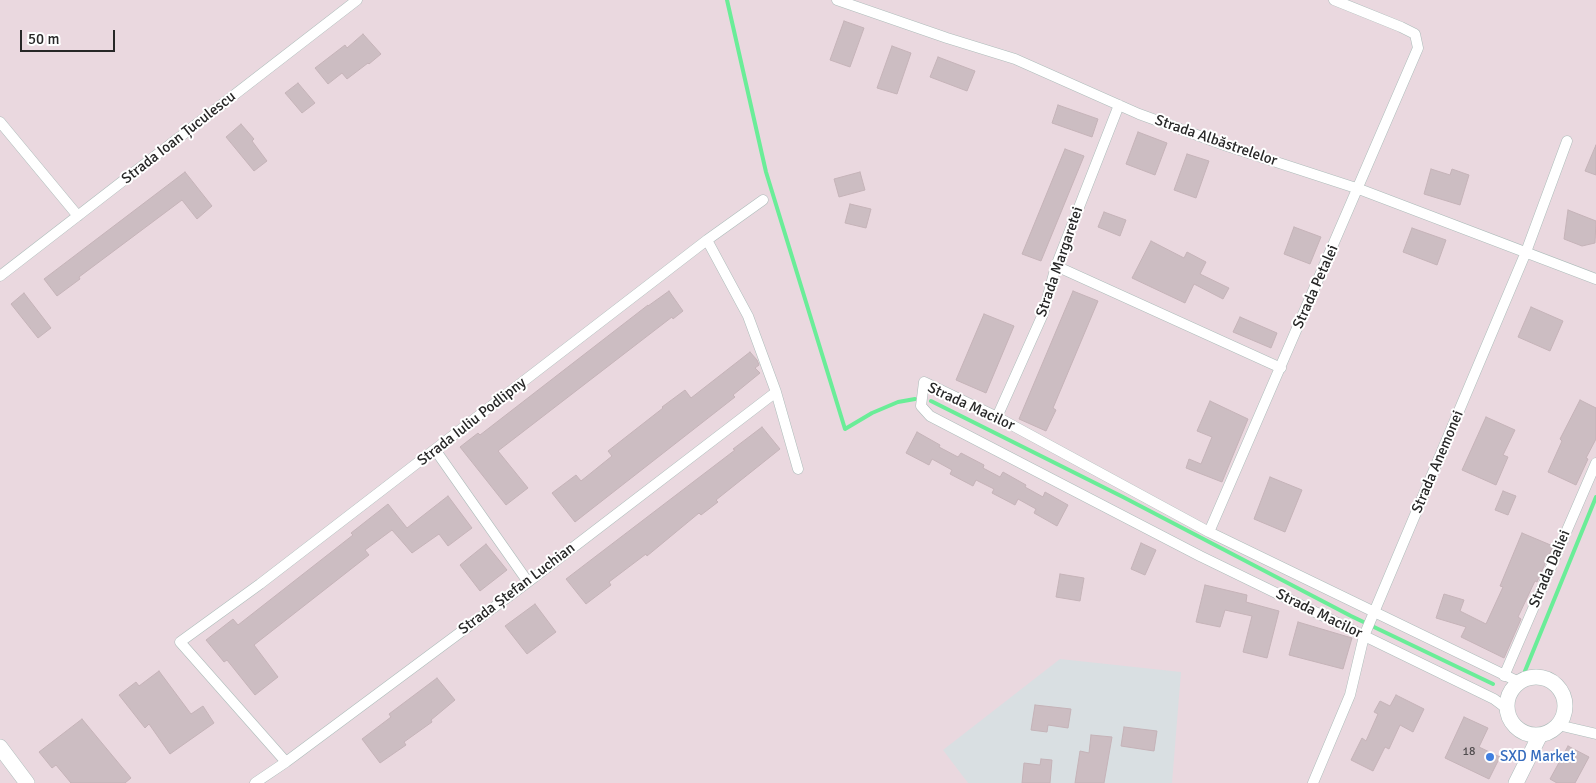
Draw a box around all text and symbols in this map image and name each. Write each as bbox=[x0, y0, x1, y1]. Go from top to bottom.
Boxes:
scale bar bbox=[22, 20, 118, 52]
text: 50 m bbox=[28, 30, 59, 48]
street label: Strada Ioan Țuculescu bbox=[118, 88, 240, 188]
street label: Strada Albăstrelelor bbox=[1152, 112, 1280, 170]
street label: Strada Margaretei bbox=[1033, 204, 1087, 320]
street label: Strada Petalei bbox=[1290, 242, 1342, 332]
street label: Strada Iuliu Podlipny bbox=[414, 374, 530, 470]
street label: Strada Macilor bbox=[925, 379, 1017, 435]
street label: Strada Anemonei bbox=[1408, 408, 1468, 516]
street label: Strada Daliei bbox=[1526, 527, 1574, 611]
street label: Strada Ștefan Luchian bbox=[455, 539, 579, 639]
street label: Strada Macilor bbox=[1273, 585, 1365, 643]
house number: 18 bbox=[1463, 745, 1475, 759]
place label: SXD Market bbox=[1500, 748, 1575, 766]
marker: SXD Market bbox=[1484, 751, 1496, 763]

